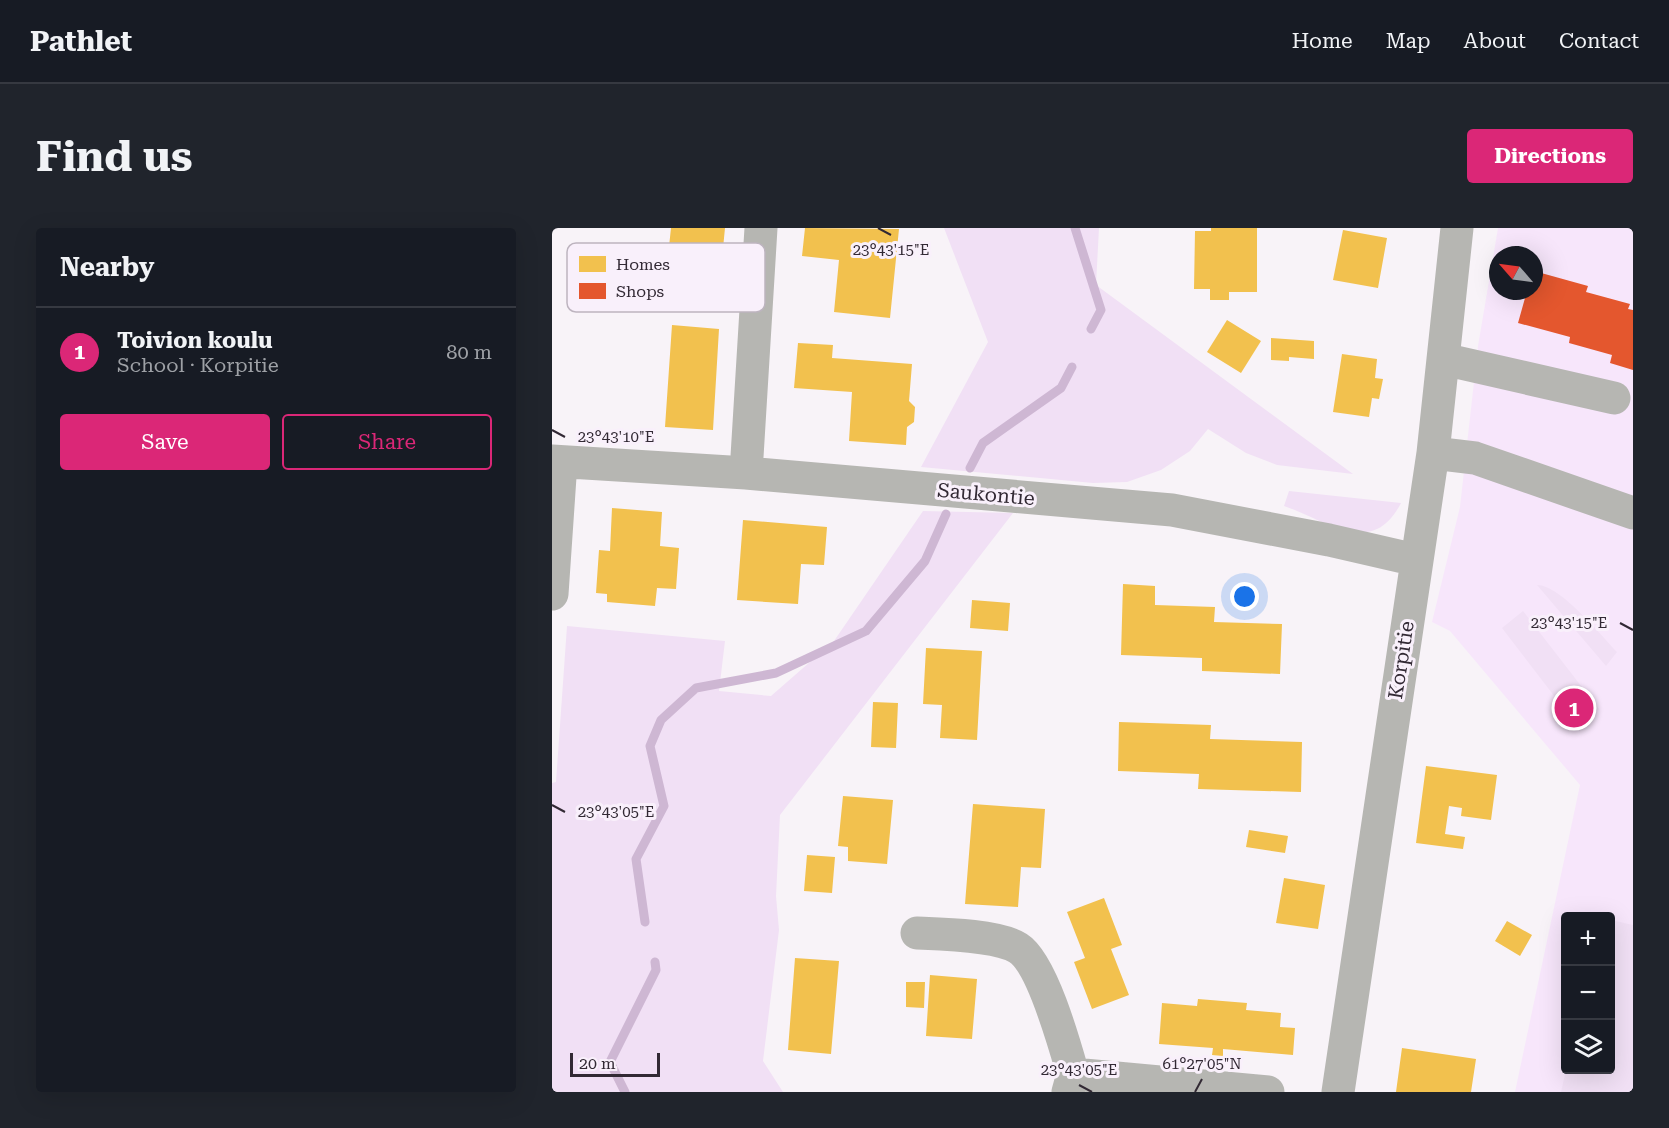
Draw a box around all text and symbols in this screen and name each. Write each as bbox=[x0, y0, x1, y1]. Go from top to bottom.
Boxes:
text: Pathlet bbox=[30, 25, 132, 58]
text: Home bbox=[1292, 29, 1353, 53]
text: Map bbox=[1386, 29, 1431, 53]
text: About bbox=[1464, 29, 1526, 53]
text: Contact bbox=[1559, 29, 1639, 53]
button: Directions bbox=[1467, 129, 1633, 183]
text: Find us bbox=[36, 132, 193, 181]
text: 23°43'15"E bbox=[853, 241, 929, 259]
legend bbox=[567, 243, 765, 312]
north arrow bbox=[1489, 246, 1543, 300]
text: Nearby bbox=[60, 252, 154, 282]
text: Homes bbox=[616, 255, 670, 274]
text: Shops bbox=[616, 282, 665, 301]
text: Toivion koulu bbox=[117, 328, 272, 353]
text: 1 bbox=[74, 340, 85, 364]
text: 80 m bbox=[446, 340, 492, 364]
text: School · Korpitie bbox=[117, 353, 279, 377]
button: Save bbox=[60, 414, 270, 470]
button: Share bbox=[282, 414, 492, 470]
text: 23°43'10"E bbox=[578, 428, 654, 446]
street label: Saukontie bbox=[936, 478, 1036, 510]
your location bbox=[1230, 582, 1259, 611]
text: 23°43'15"E bbox=[1531, 614, 1607, 632]
street label: Korpitie bbox=[1383, 619, 1419, 701]
pin: 1 bbox=[1554, 686, 1594, 730]
text: 23°43'05"E bbox=[578, 803, 654, 821]
map controls bbox=[1561, 912, 1615, 1074]
button: + bbox=[1561, 912, 1615, 966]
button: − bbox=[1561, 966, 1615, 1020]
button: layers bbox=[1561, 1020, 1615, 1074]
scale bar bbox=[570, 1050, 660, 1078]
text: 20 m bbox=[579, 1054, 616, 1073]
text: 61°27'05"N bbox=[1162, 1055, 1242, 1073]
text: 23°43'05"E bbox=[1041, 1061, 1117, 1079]

